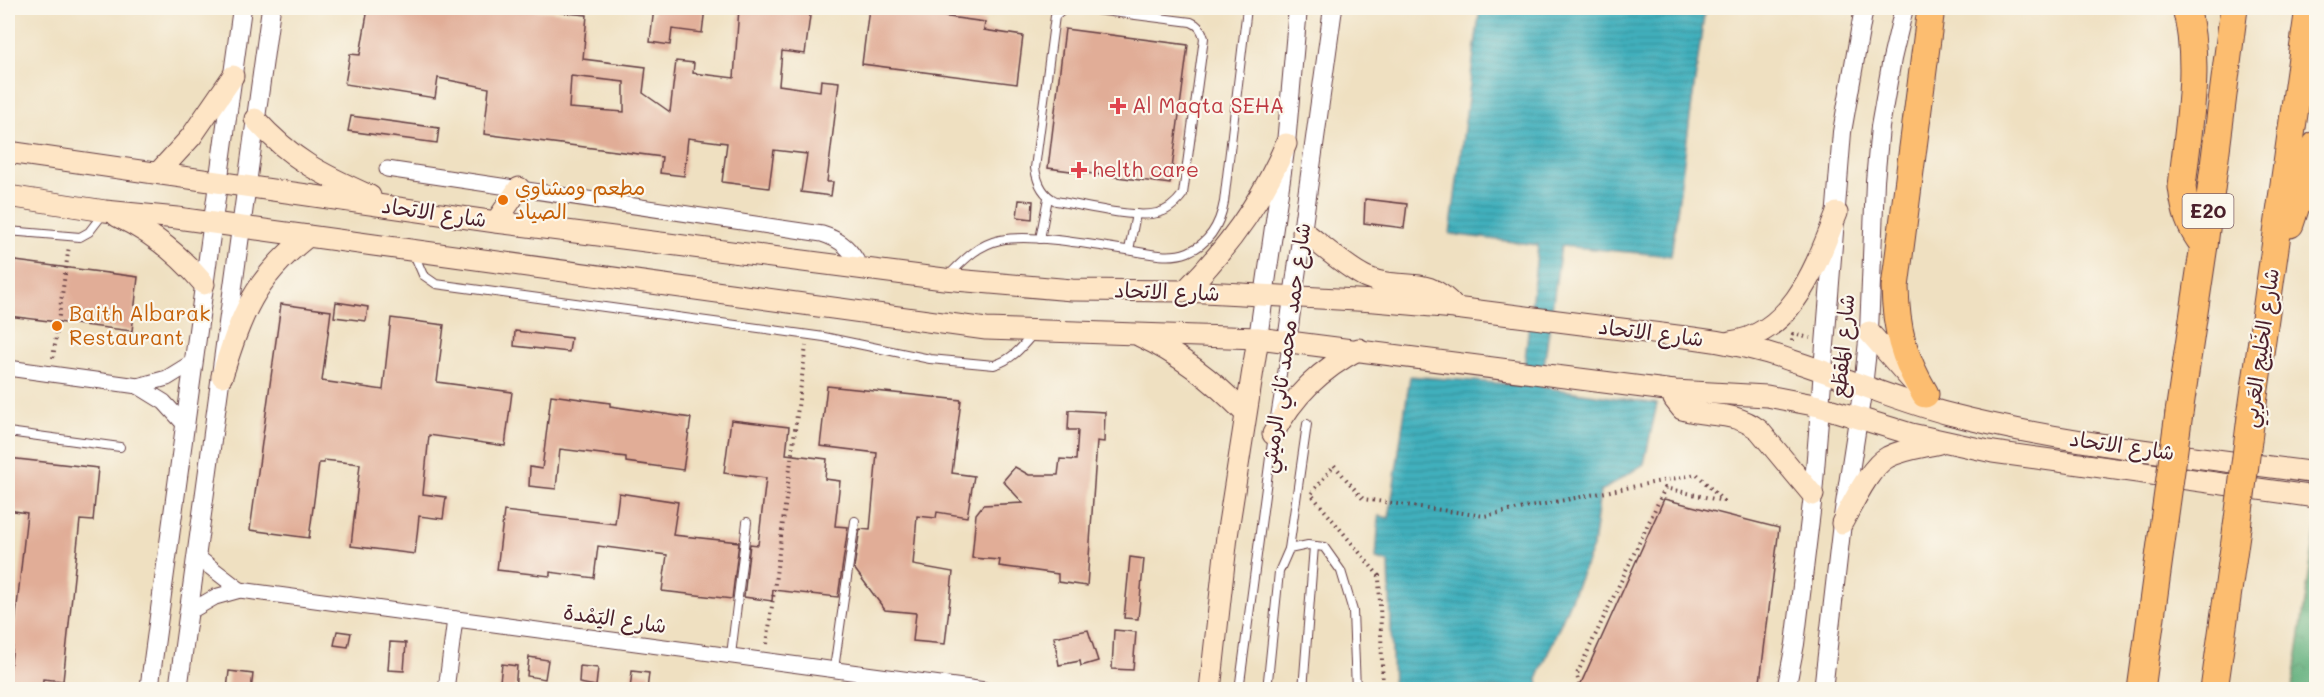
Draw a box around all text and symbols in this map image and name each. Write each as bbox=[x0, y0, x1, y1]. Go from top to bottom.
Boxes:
place label: Al Maqta SEHA bbox=[1132, 91, 1284, 118]
marker: Al Maqta SEHA bbox=[1109, 97, 1127, 115]
place label: helth care bbox=[1092, 155, 1199, 182]
marker: helth care bbox=[1070, 161, 1088, 179]
place label: مطعم ومشاوي الصياد bbox=[515, 173, 645, 224]
street label: شارع الاتحاد bbox=[380, 191, 488, 235]
marker: مطعم ومشاوي الصياد bbox=[496, 193, 510, 207]
road number: E20 bbox=[2182, 194, 2234, 228]
street label: شارع حمد محمد ثاني الرميثي bbox=[1254, 221, 1322, 476]
street label: شارع الخَلِيج العَربِي bbox=[2235, 266, 2291, 430]
street label: شارع الاتحاد bbox=[1114, 275, 1220, 309]
street label: شارع المَقطَع bbox=[1824, 293, 1862, 399]
place label: Baith Albarak Restaurant bbox=[69, 299, 210, 350]
street label: شارع الاتحاد bbox=[1597, 312, 1705, 354]
marker: Baith Albarak Restaurant bbox=[50, 319, 64, 333]
street label: شارع الاتحاد bbox=[2068, 424, 2176, 468]
street label: شارع اليَمْدة bbox=[562, 597, 668, 641]

